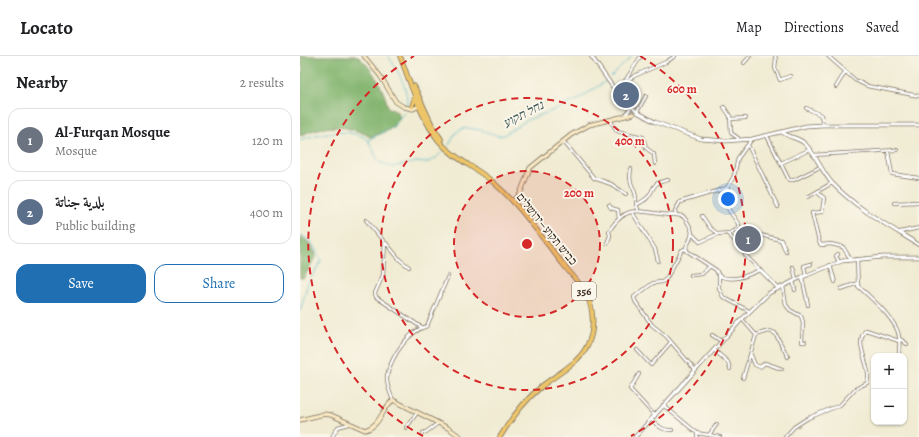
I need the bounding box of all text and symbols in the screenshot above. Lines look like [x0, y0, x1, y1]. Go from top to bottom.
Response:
text: Locato [20, 15, 73, 41]
text: Map [736, 18, 762, 37]
text: Directions [784, 18, 844, 37]
text: Saved [866, 18, 899, 37]
text: Nearby [16, 71, 67, 94]
text: 2 results [240, 74, 284, 91]
pin: 2 [613, 80, 639, 110]
text: 600 m [667, 81, 697, 97]
water label: נחל תקוע [500, 96, 548, 131]
text: Al-Furqan Mosque [55, 122, 170, 142]
text: 1 [28, 132, 32, 149]
text: 120 m [252, 132, 283, 149]
text: 400 m [615, 133, 645, 149]
text: Mosque [55, 142, 97, 159]
text: 200 m [564, 185, 594, 201]
your location [718, 189, 738, 209]
street label: כביש תקוע–ירושלים [513, 190, 581, 269]
text: بلدية جناتة [55, 192, 105, 212]
text: 2 [27, 204, 33, 221]
text: 400 m [250, 204, 283, 221]
text: Public building [55, 217, 135, 234]
pin: 1 [735, 224, 761, 254]
centre of rings [520, 237, 534, 251]
button: Save [16, 264, 146, 303]
button: Share [154, 264, 284, 303]
road number: 356 [572, 282, 596, 300]
map controls [871, 353, 907, 425]
button: + [871, 353, 907, 389]
button: − [871, 389, 907, 425]

